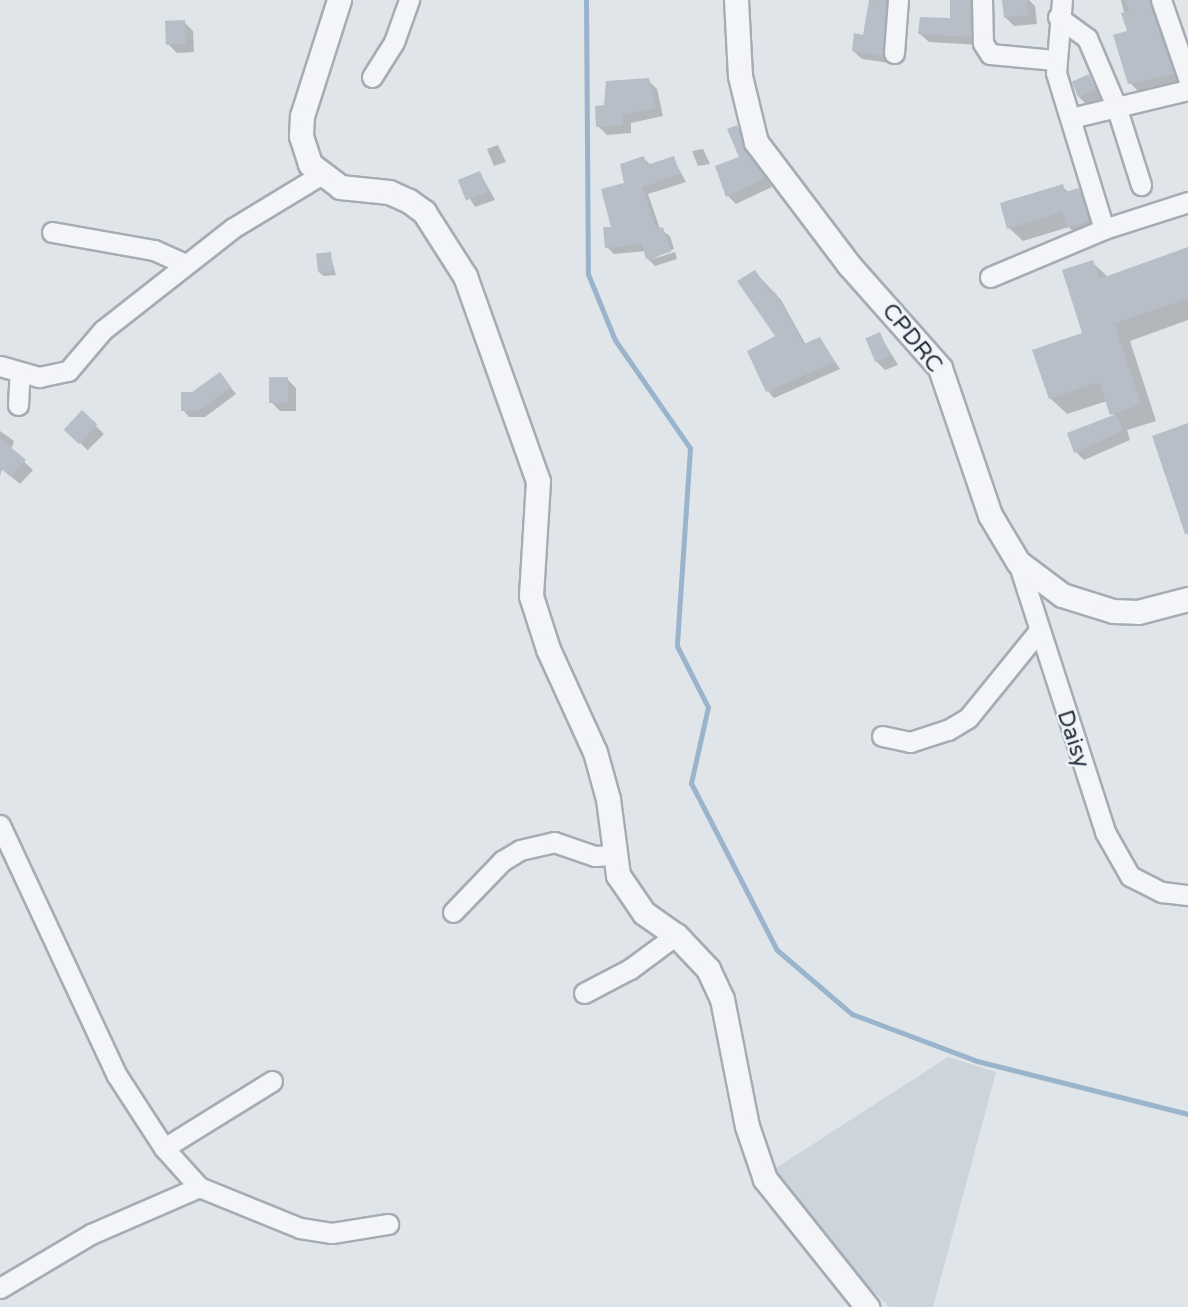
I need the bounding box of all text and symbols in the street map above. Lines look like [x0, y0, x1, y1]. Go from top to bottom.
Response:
street label: CPDRC [876, 298, 948, 378]
street label: Daisy [1051, 707, 1095, 771]

